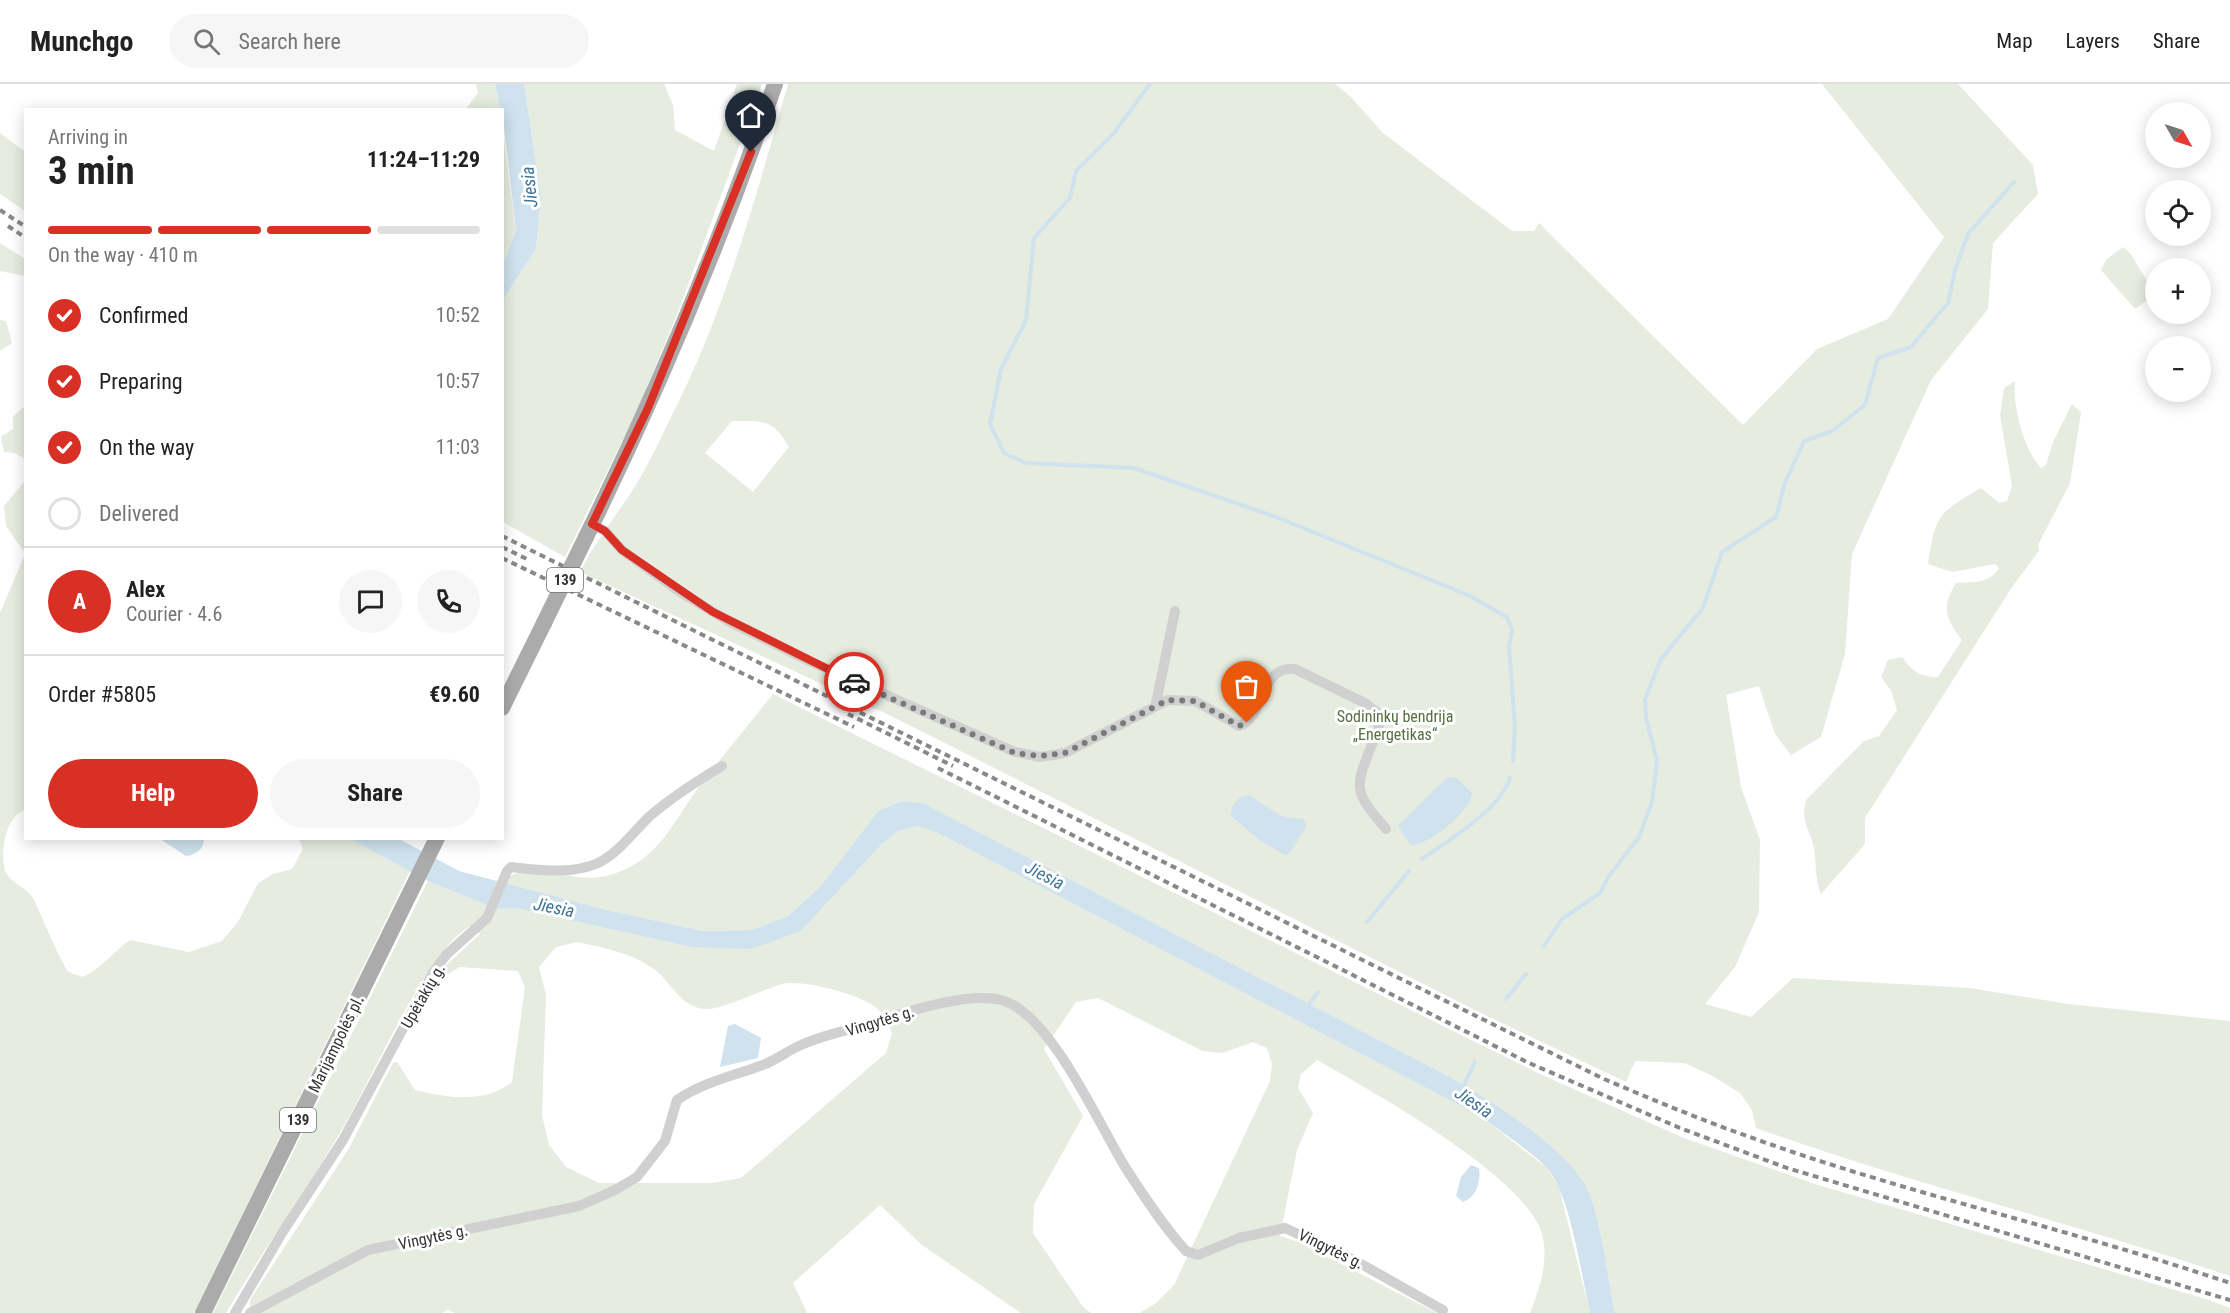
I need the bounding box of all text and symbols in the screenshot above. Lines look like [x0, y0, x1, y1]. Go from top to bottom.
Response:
search box [169, 14, 589, 68]
text: Munchgo [30, 25, 133, 58]
icon: search [190, 25, 223, 58]
text: Search here [238, 29, 341, 54]
text: Map [1996, 29, 2033, 53]
text: Layers [2066, 29, 2120, 53]
text: Share [2153, 29, 2200, 53]
pin [725, 90, 776, 152]
icon: home [734, 99, 767, 132]
north arrow [2145, 102, 2211, 168]
map controls [2145, 102, 2211, 402]
text: Arriving in [48, 125, 128, 149]
text: 11:24–11:29 [367, 147, 480, 172]
text: 3 min [48, 148, 135, 194]
water label: Jiesia [516, 166, 542, 208]
button: locate [2145, 180, 2211, 246]
text: On the way · 410 m [48, 243, 198, 267]
button: + [2145, 258, 2211, 324]
icon: check [48, 299, 81, 332]
text: Confirmed [99, 303, 188, 328]
text: 10:52 [436, 303, 480, 327]
button: − [2145, 336, 2211, 402]
icon: check [48, 365, 81, 398]
text: Preparing [99, 369, 183, 394]
text: 10:57 [436, 369, 480, 393]
icon: check [48, 431, 81, 464]
text: On the way [99, 435, 194, 460]
text: 11:03 [436, 435, 480, 459]
text: Delivered [99, 501, 179, 526]
road number: 139 [547, 568, 583, 592]
button: chat [339, 570, 402, 633]
button: phone [417, 570, 480, 633]
text: Alex [126, 577, 165, 602]
text: A [73, 589, 86, 614]
text: Courier · 4.6 [126, 602, 222, 626]
courier [824, 652, 884, 712]
pin [1221, 661, 1272, 723]
icon: car [838, 666, 871, 699]
icon: bag [1230, 670, 1263, 703]
text: Order #5805 [48, 682, 156, 707]
text: €9.60 [429, 682, 480, 707]
park label: Sodininkų bendrija „Energetikas“ [1337, 707, 1453, 744]
button: Help [48, 759, 258, 828]
button: Share [270, 759, 480, 828]
water label: Jiesia [1022, 856, 1068, 894]
water label: Jiesia [532, 893, 576, 921]
street label: Upėtakių g. [397, 960, 449, 1032]
street label: Marijampolės pl. [304, 992, 368, 1096]
street label: Vingytės g. [844, 1002, 916, 1040]
water label: Jiesia [1451, 1082, 1497, 1122]
road number: 139 [280, 1108, 316, 1132]
street label: Vingytės g. [397, 1220, 469, 1254]
street label: Vingytės g. [1295, 1225, 1367, 1273]

